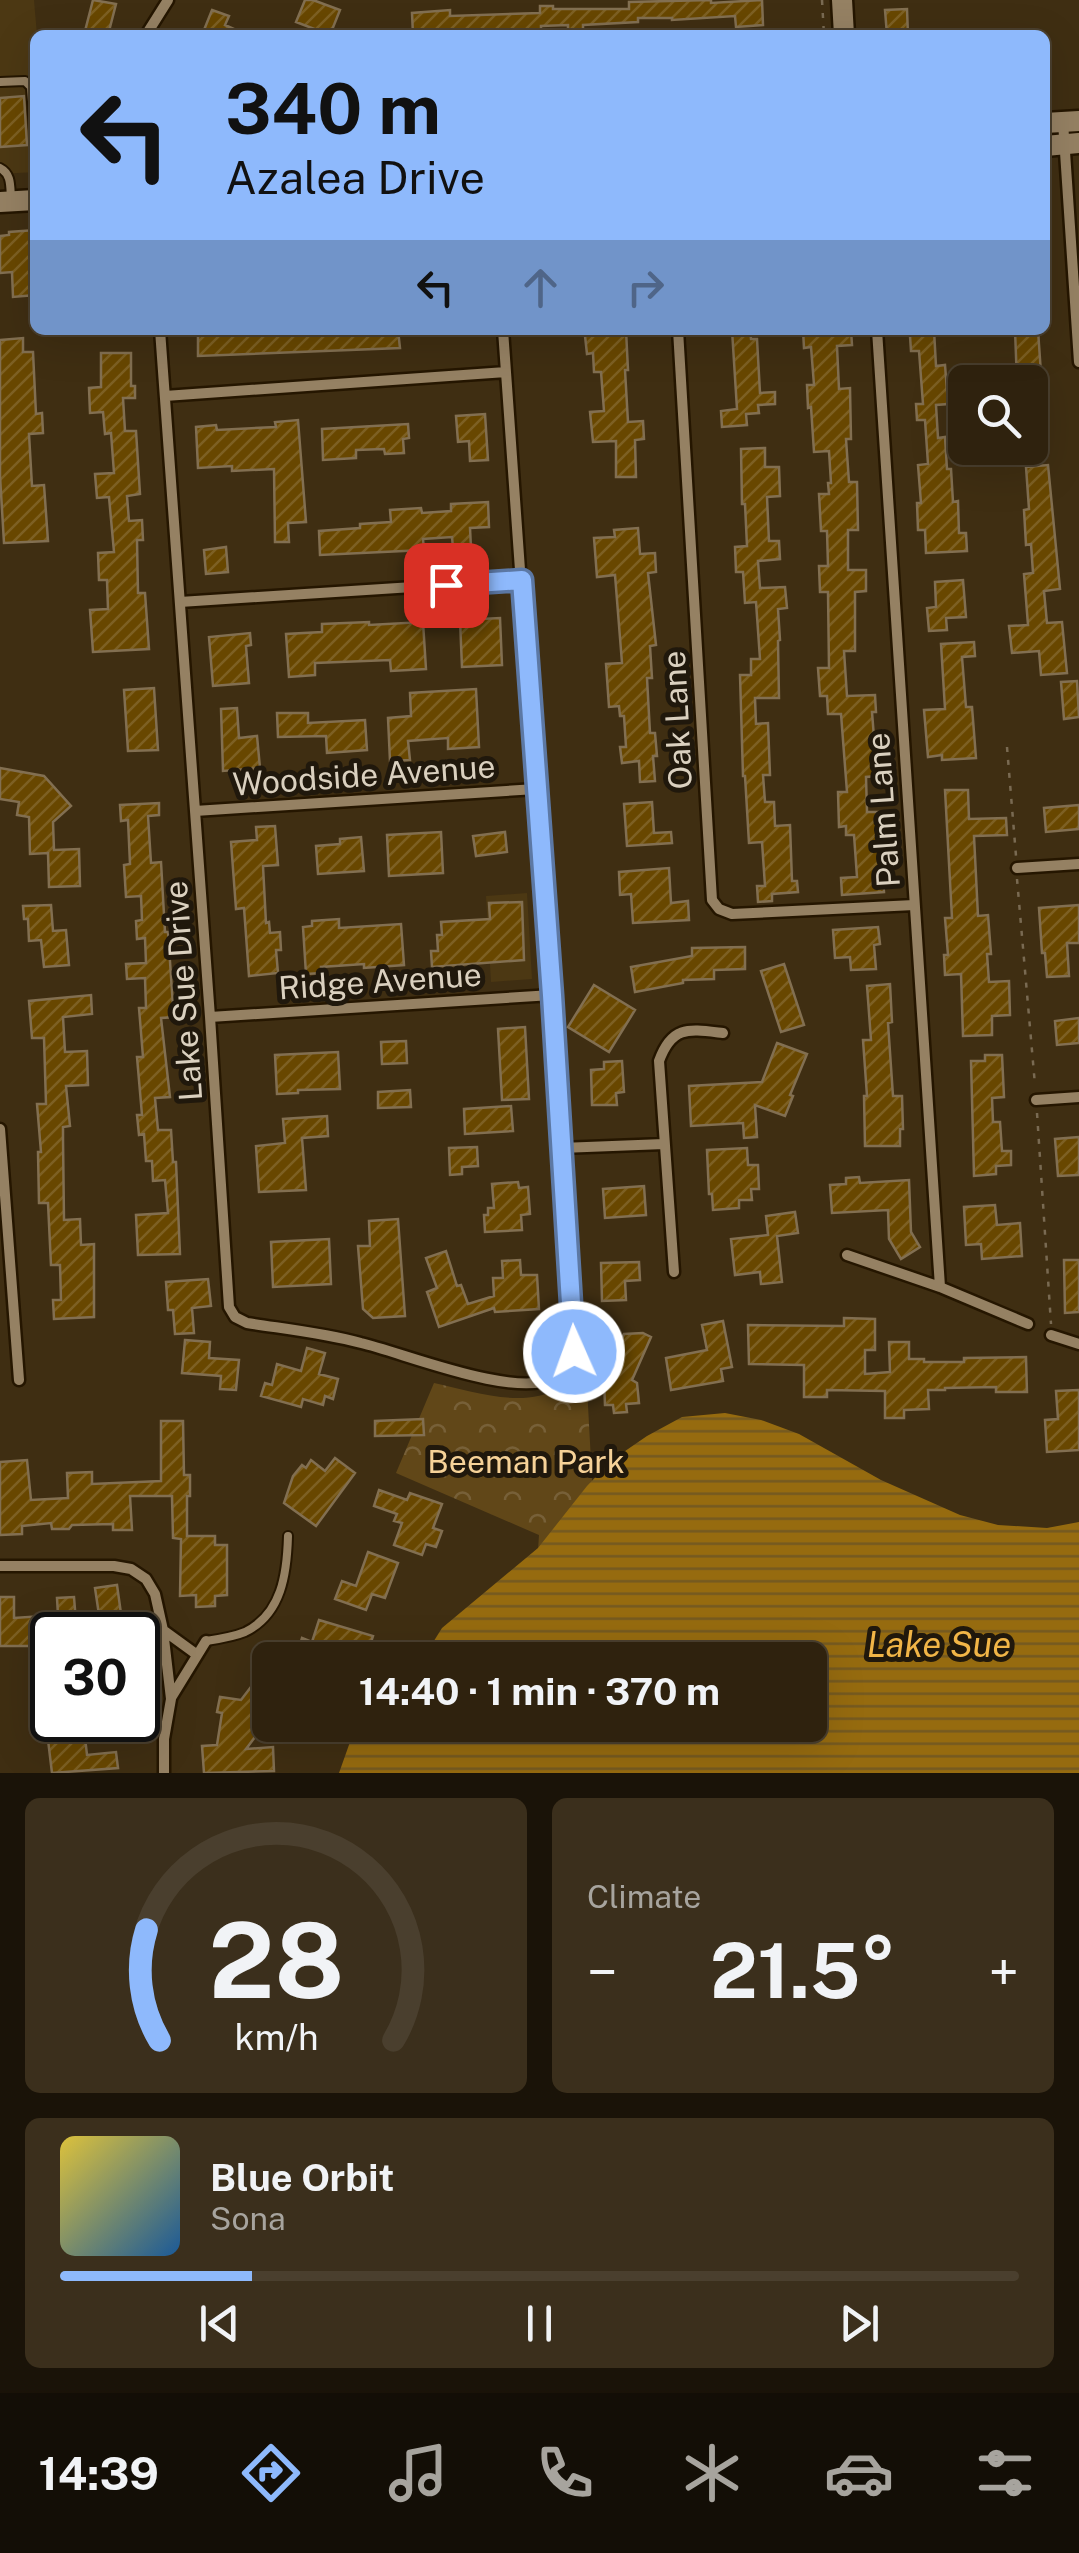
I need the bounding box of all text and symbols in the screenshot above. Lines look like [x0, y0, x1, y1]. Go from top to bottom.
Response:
text: 340 m [225, 67, 441, 150]
icon: left [60, 70, 190, 200]
text: Azalea Drive [225, 151, 485, 204]
icon: left [408, 260, 463, 315]
icon: ahead [513, 260, 568, 315]
icon: right [618, 260, 673, 315]
map controls [948, 365, 1048, 465]
button: search [948, 365, 1048, 465]
pin [404, 543, 489, 628]
icon: arrive [419, 558, 474, 613]
street label: Oak Lane [655, 650, 699, 790]
street label: Palm Lane [859, 731, 907, 889]
street label: Woodside Avenue [231, 747, 497, 803]
street label: Lake Sue Drive [157, 880, 209, 1102]
street label: Ridge Avenue [277, 955, 483, 1007]
position arrow [522, 1300, 626, 1404]
park label: Beeman Park [427, 1443, 625, 1480]
speed limit sign: 30 [30, 1612, 160, 1742]
water label: Lake Sue [867, 1624, 1011, 1665]
text: 14:40 · 1 min · 370 m [359, 1669, 720, 1714]
text: Climate [587, 1878, 701, 1915]
text: 28 [208, 1899, 344, 2021]
text: 21.5° [710, 1927, 896, 2015]
text: − [587, 1940, 618, 2004]
text: + [989, 1940, 1019, 2004]
text: km/h [234, 2016, 318, 2058]
text: Blue Orbit [210, 2155, 394, 2200]
text: Sona [210, 2200, 286, 2237]
icon: previous [192, 2296, 247, 2351]
icon: pause [512, 2296, 567, 2351]
icon: next [832, 2296, 887, 2351]
icon: directions [236, 2438, 306, 2508]
icon: music [383, 2438, 453, 2508]
icon: phone [530, 2438, 600, 2508]
icon: climate [677, 2438, 747, 2508]
icon: car [824, 2438, 894, 2508]
icon: filters [970, 2438, 1040, 2508]
text: 14:39 [38, 2447, 159, 2500]

